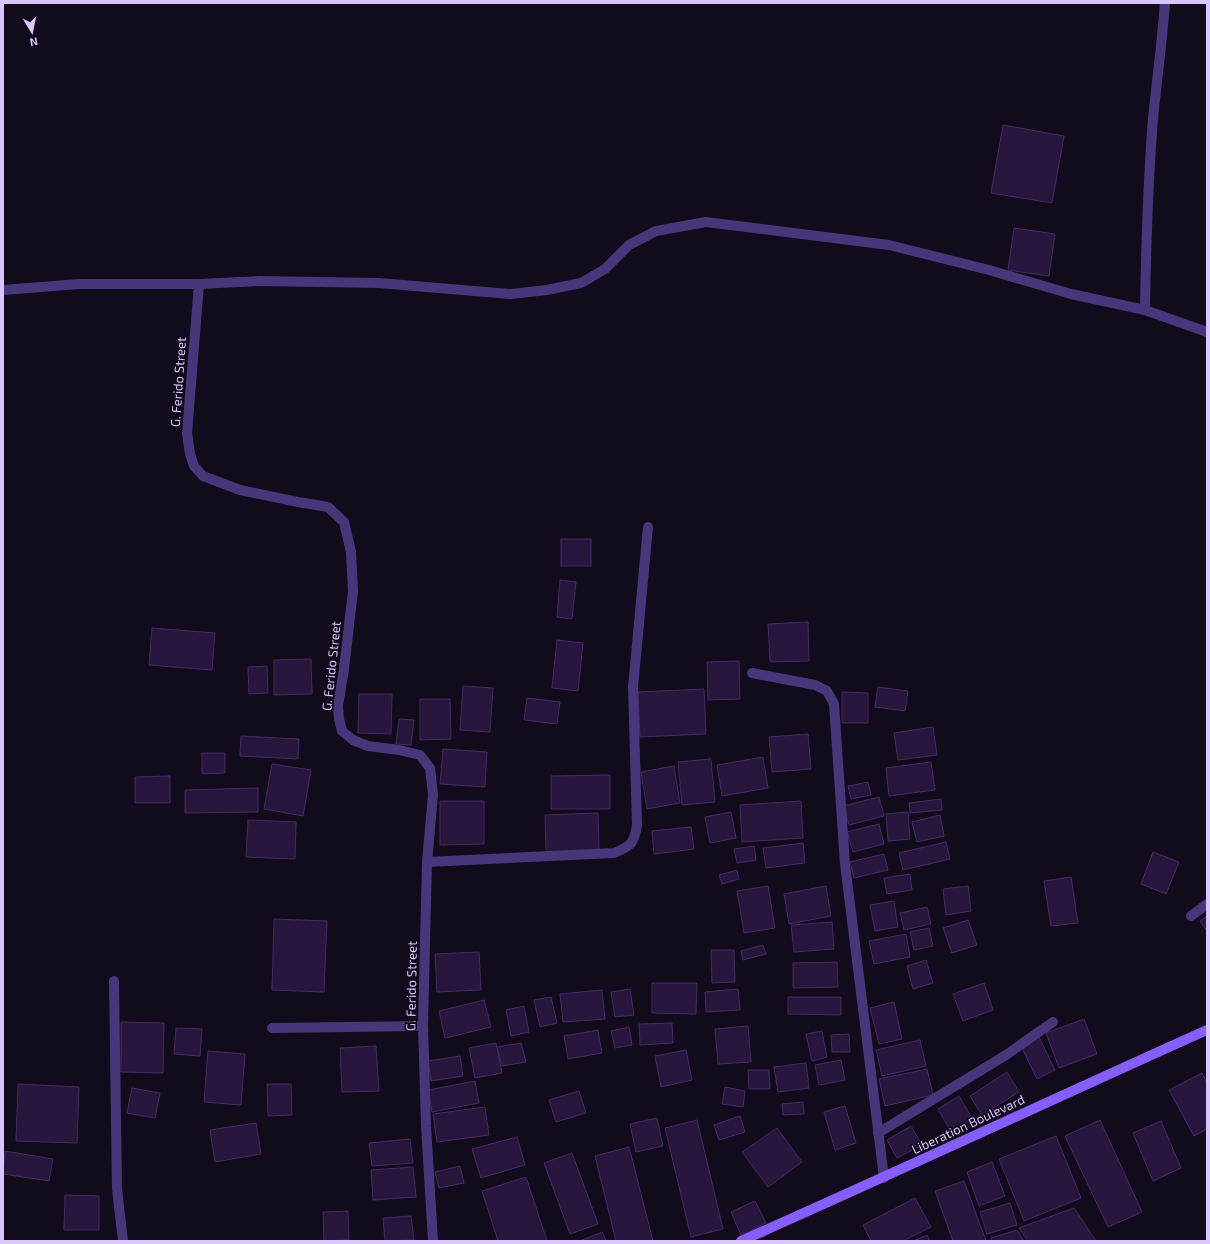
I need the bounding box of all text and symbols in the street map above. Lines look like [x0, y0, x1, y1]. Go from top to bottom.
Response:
north arrow [12, 12, 52, 52]
text: N [29, 35, 39, 49]
street label: G. Ferido Street [167, 336, 189, 428]
street label: G. Ferido Street [318, 620, 344, 712]
street label: G. Ferido Street [402, 941, 420, 1031]
street label: Liberation Boulevard [909, 1091, 1027, 1157]

